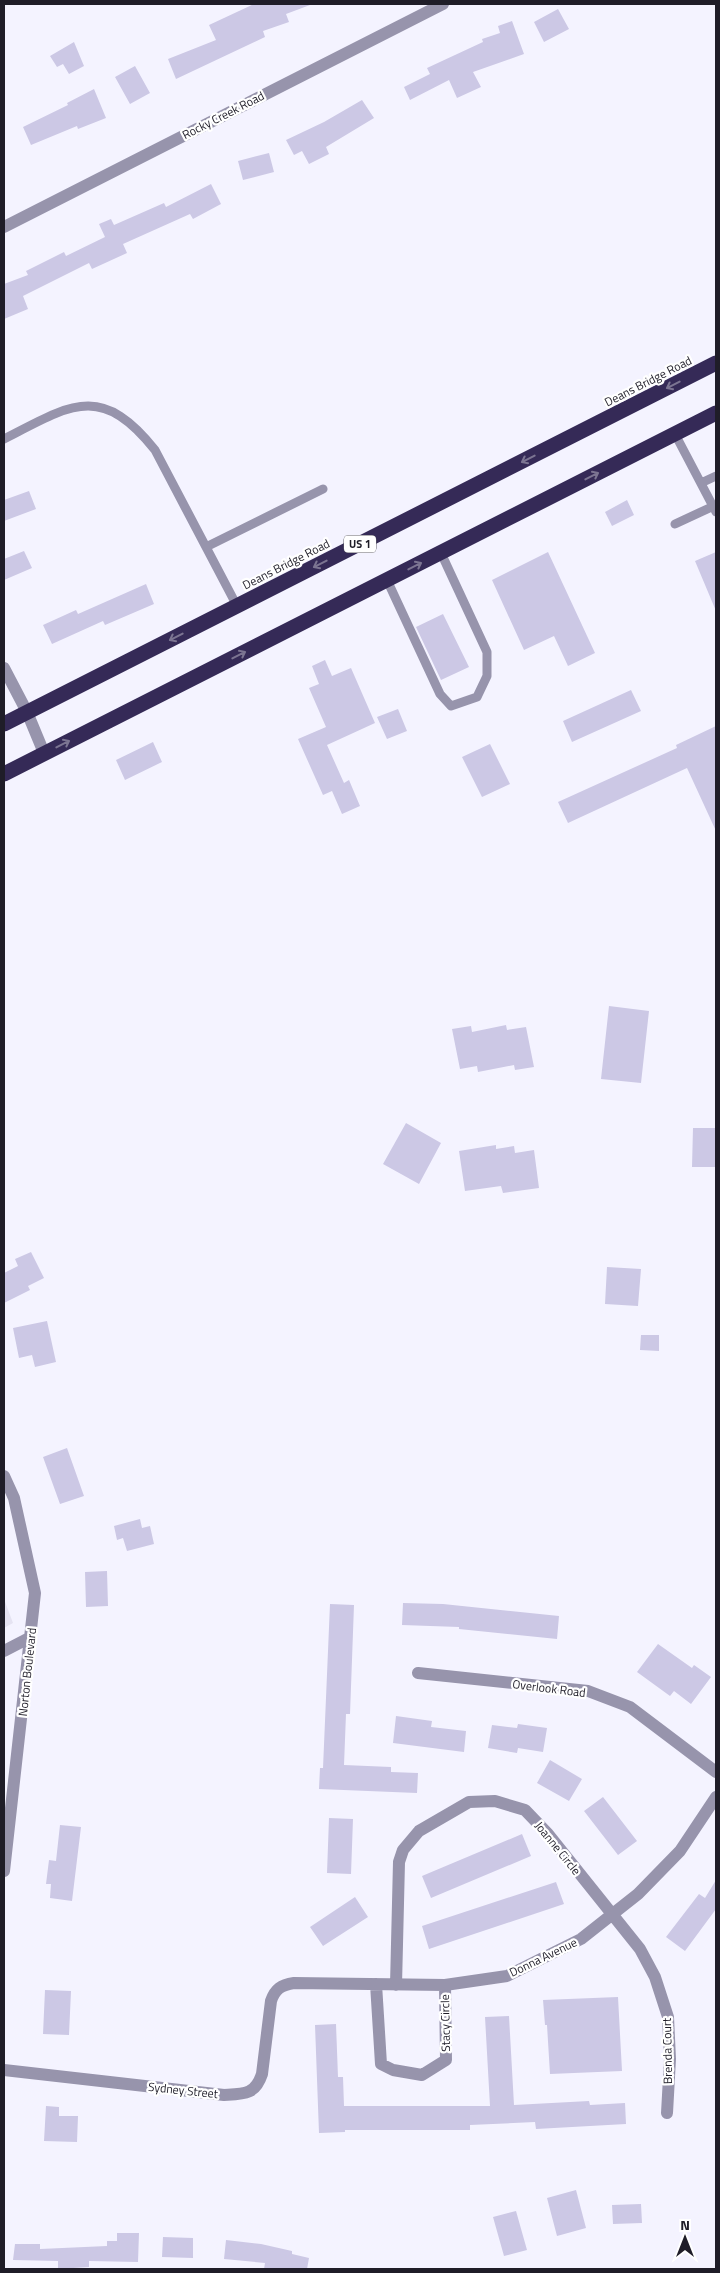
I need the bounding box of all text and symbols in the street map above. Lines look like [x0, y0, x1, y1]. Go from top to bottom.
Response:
street label: Rocky Creek Road [179, 86, 267, 144]
street label: Deans Bridge Road [601, 351, 695, 411]
one-way arrow [666, 381, 681, 390]
one-way arrow [521, 455, 536, 464]
one-way arrow [584, 471, 599, 481]
street label: Deans Bridge Road [239, 534, 333, 594]
road number: US 1 [344, 536, 376, 552]
one-way arrow [313, 559, 328, 569]
one-way arrow [407, 560, 422, 570]
one-way arrow [168, 632, 183, 642]
one-way arrow [231, 650, 246, 659]
one-way arrow [55, 739, 70, 748]
street label: Norton Boulevard [13, 1627, 41, 1717]
street label: Overlook Road [511, 1674, 587, 1702]
street label: Joanne Circle [530, 1817, 586, 1879]
street label: Donna Avenue [506, 1932, 580, 1982]
street label: Stacy Circle [435, 1994, 455, 2052]
street label: Brenda Court [657, 2017, 677, 2084]
street label: Sydney Street [147, 2077, 220, 2103]
north arrow [660, 2213, 710, 2263]
text: N [680, 2214, 690, 2235]

